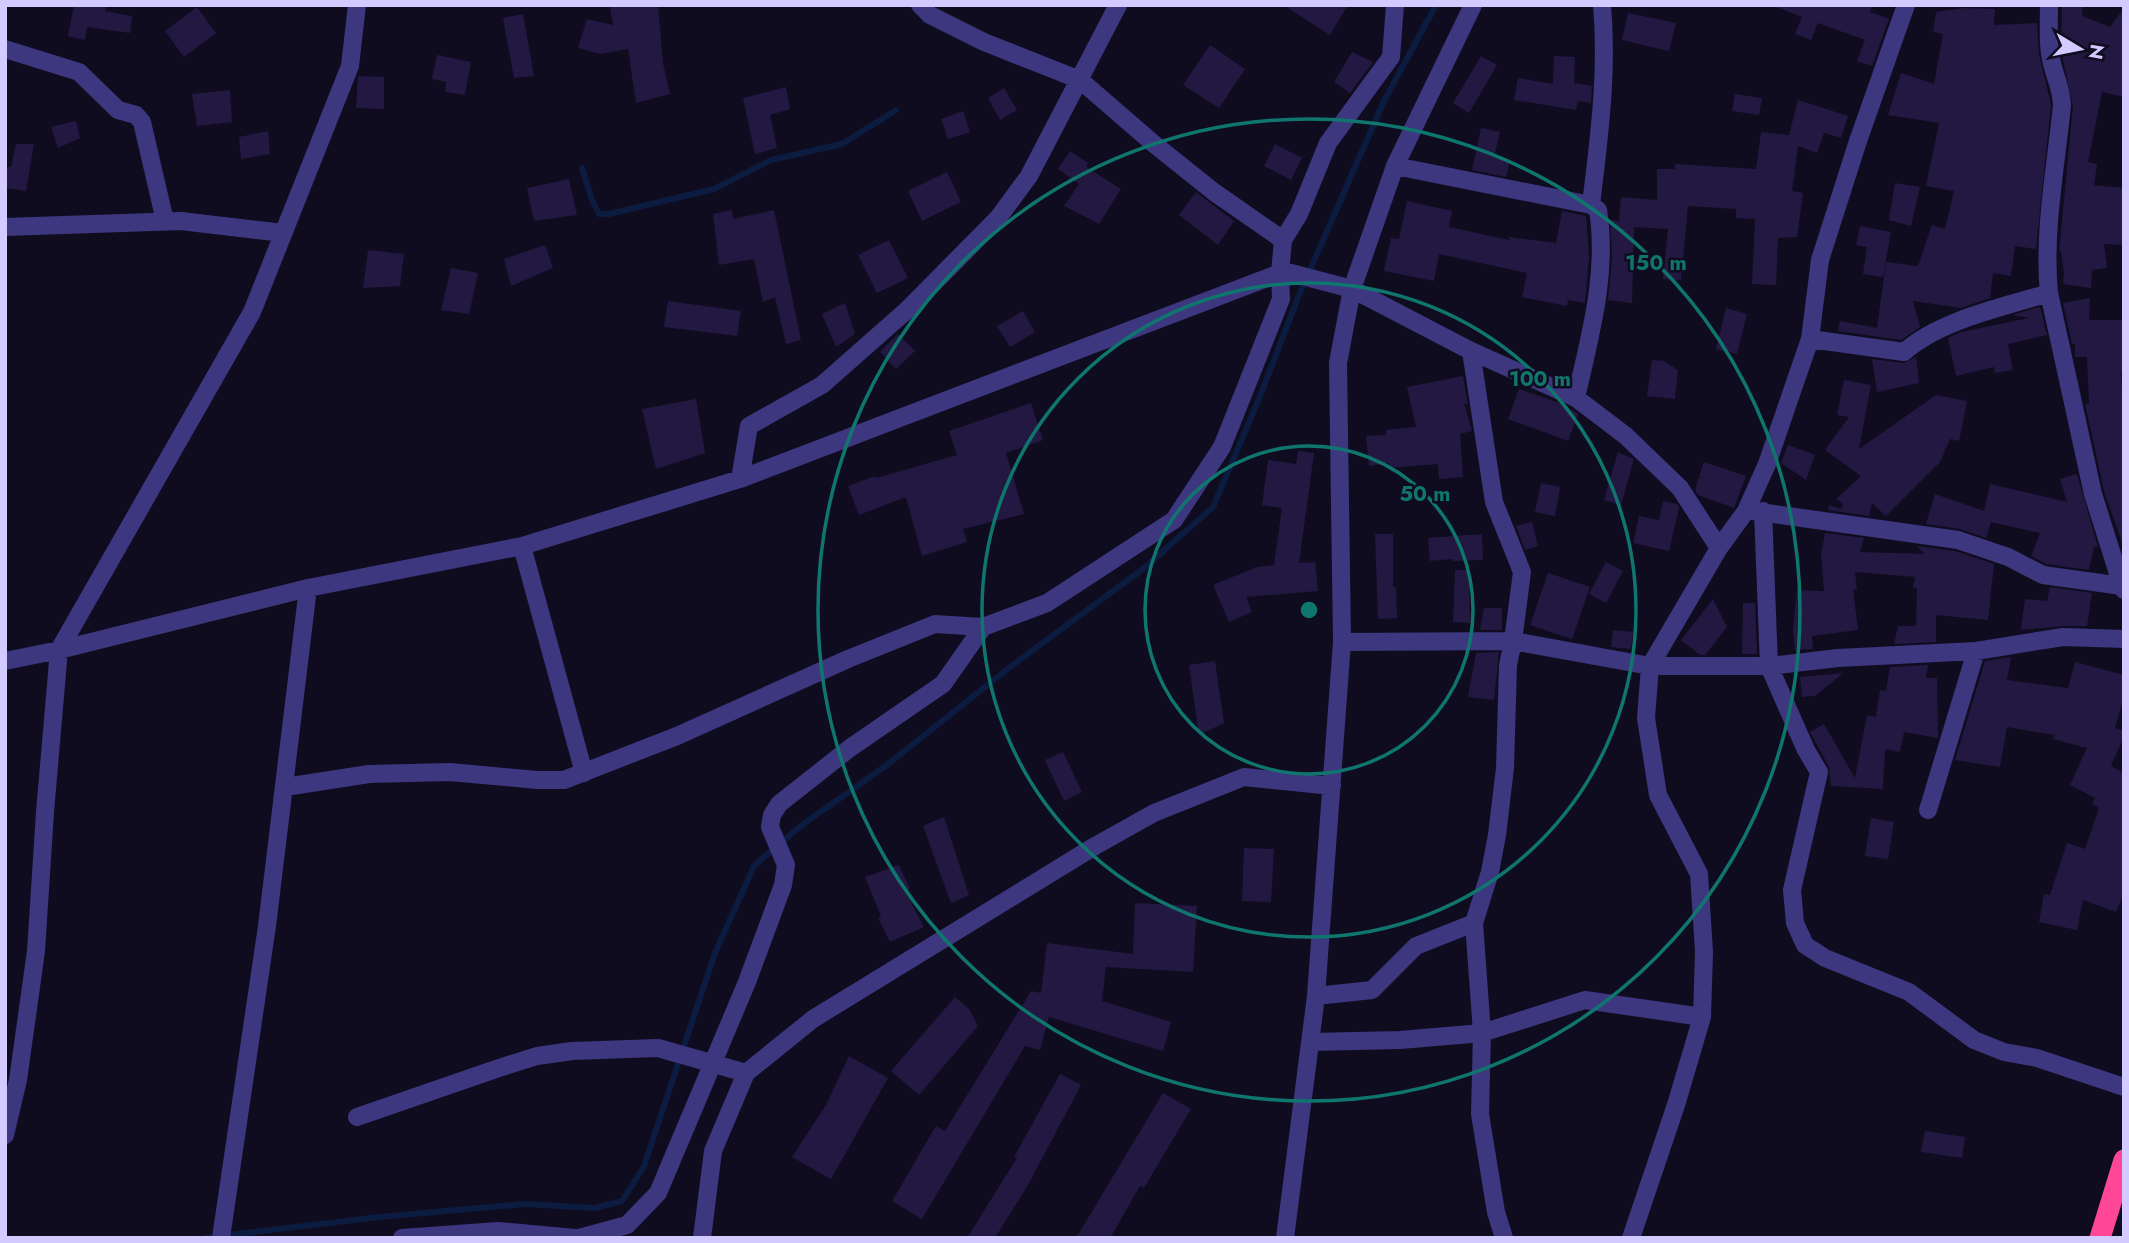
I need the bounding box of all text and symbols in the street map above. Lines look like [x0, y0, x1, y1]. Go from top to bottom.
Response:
north arrow [2045, 14, 2115, 84]
text: N [2082, 42, 2111, 62]
text: 150 m [1625, 248, 1687, 278]
text: 100 m [1509, 364, 1571, 394]
text: 50 m [1400, 479, 1450, 509]
centre of rings [1297, 598, 1321, 622]

